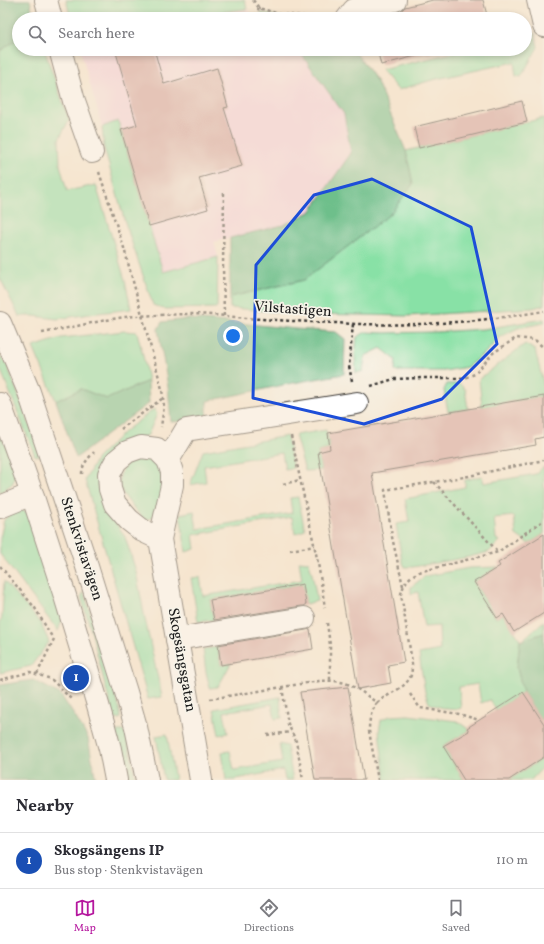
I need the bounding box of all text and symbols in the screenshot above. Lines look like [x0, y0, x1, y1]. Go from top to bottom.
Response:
search box [12, 12, 532, 56]
icon: search [26, 23, 48, 45]
text: Search here [58, 24, 135, 45]
street label: Vilstastigen [254, 297, 332, 323]
your location [223, 326, 243, 346]
street label: Stenkvistavägen [54, 494, 108, 604]
street label: Skogsängsgatan [162, 606, 200, 714]
pin: 1 [63, 663, 89, 693]
text: Nearby [16, 795, 74, 818]
text: Skogsängens IP [54, 841, 164, 862]
text: 1 [26, 852, 32, 870]
text: 110 m [496, 852, 528, 870]
text: Bus stop · Stenkvistavägen [54, 862, 203, 880]
tab: Map [74, 897, 96, 936]
tab: Directions [244, 897, 294, 936]
tab: Saved [442, 897, 470, 936]

